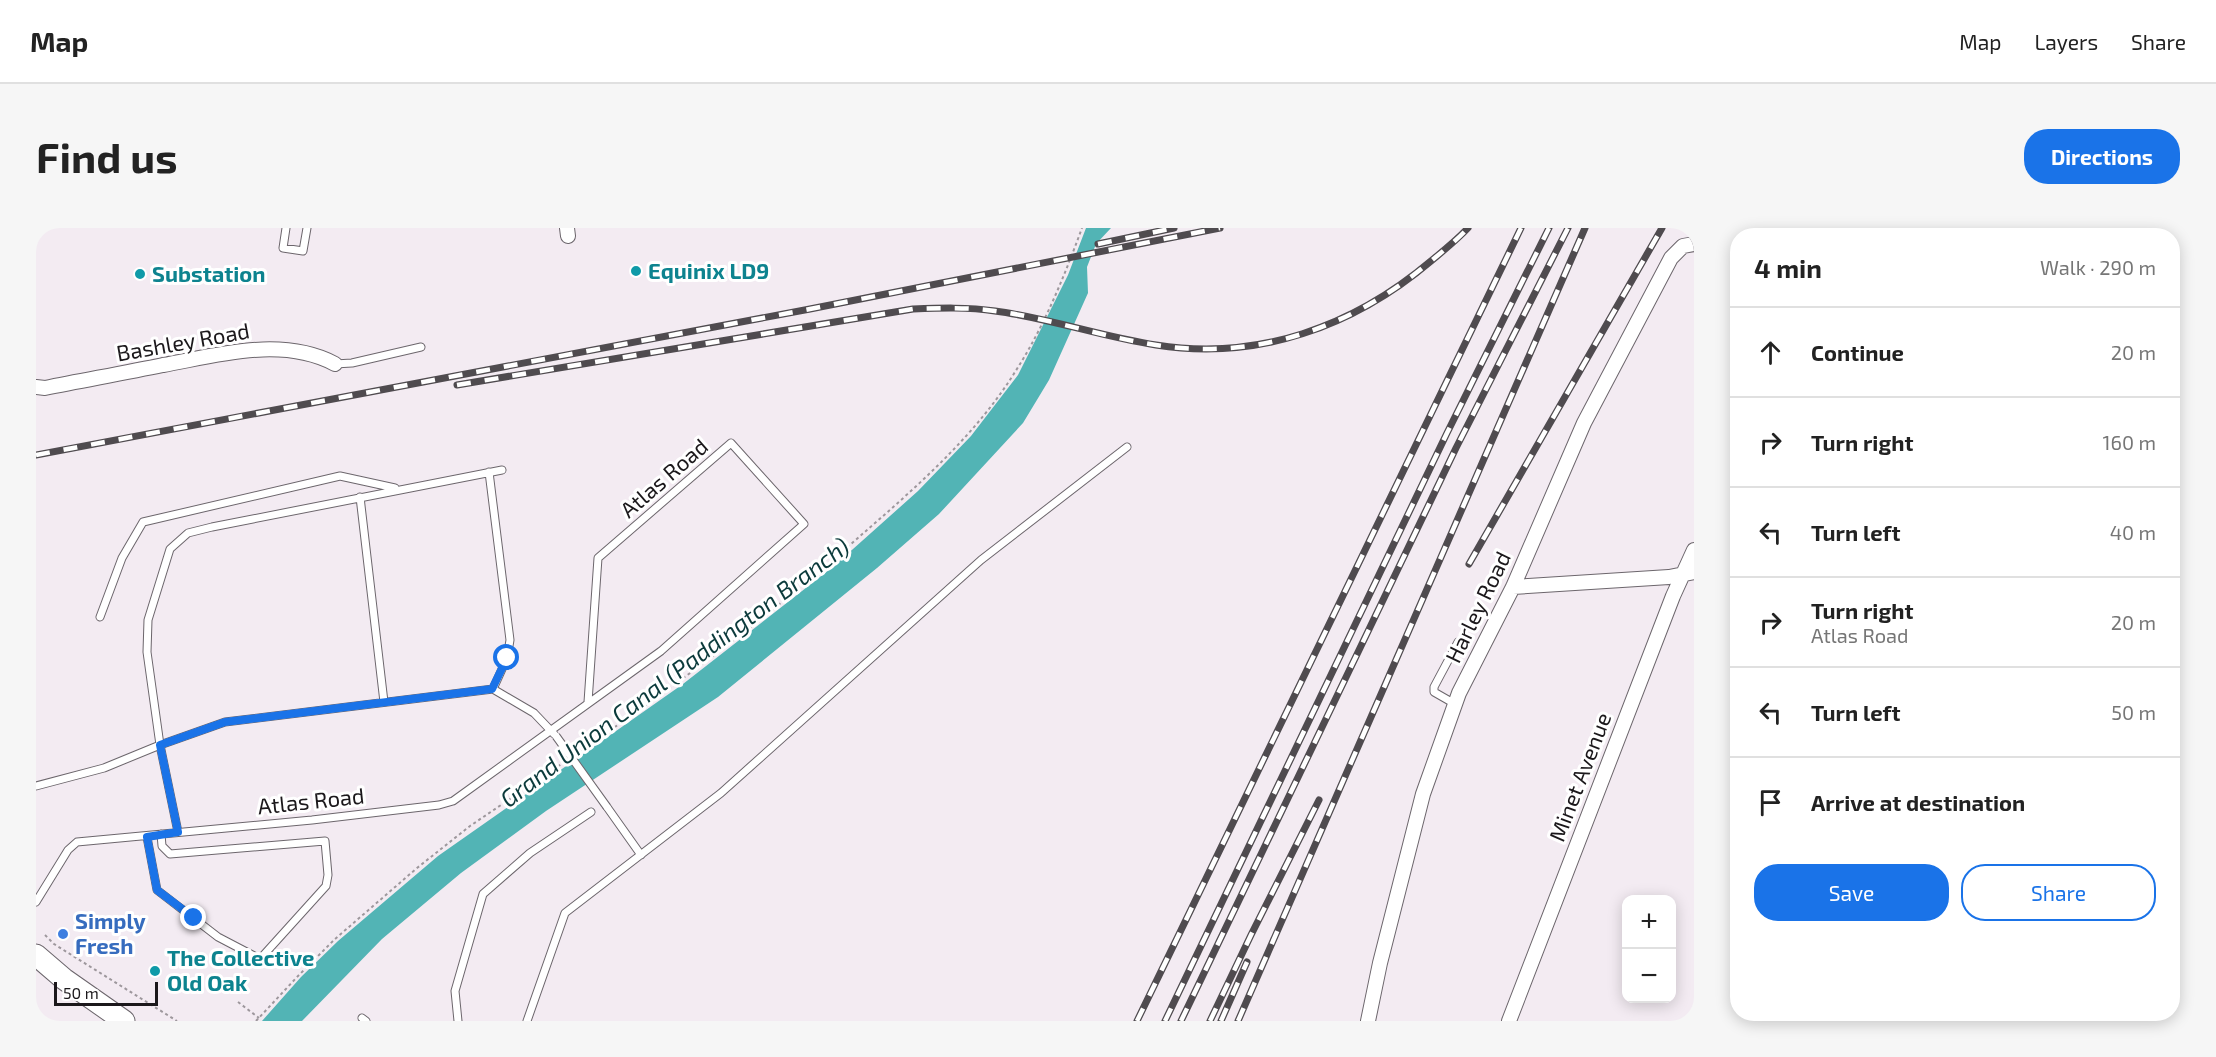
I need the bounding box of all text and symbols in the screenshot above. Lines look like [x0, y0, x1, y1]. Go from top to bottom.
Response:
text: Map [30, 24, 88, 58]
text: Map [1959, 29, 2001, 54]
text: Layers [2034, 29, 2098, 54]
text: Share [2131, 29, 2186, 54]
button: Directions [2024, 129, 2180, 184]
text: Find us [36, 131, 178, 181]
text: 4 min [1754, 252, 1822, 283]
text: Walk · 290 m [2040, 255, 2156, 279]
place label: Equinix LD9 [648, 257, 769, 283]
place label: Substation [152, 260, 266, 286]
marker: Equinix LD9 [629, 264, 643, 278]
marker: Substation [133, 267, 147, 281]
street label: Bashley Road [114, 317, 251, 366]
icon: ahead [1754, 336, 1787, 369]
text: Continue [1811, 339, 1904, 365]
text: 20 m [2111, 340, 2156, 364]
icon: right [1754, 426, 1787, 459]
text: Turn right [1811, 429, 1913, 455]
text: 160 m [2103, 430, 2156, 454]
street label: Atlas Road [614, 432, 712, 522]
icon: left [1754, 516, 1787, 549]
text: Turn left [1811, 519, 1900, 545]
text: 40 m [2110, 520, 2156, 544]
water label: Grand Union Canal (Paddington Branch) [494, 531, 855, 813]
street label: Harley Road [1439, 547, 1515, 666]
text: Turn right [1811, 597, 1913, 623]
icon: right [1754, 606, 1787, 639]
text: 20 m [2111, 610, 2156, 634]
text: Atlas Road [1811, 623, 1908, 647]
route start [493, 644, 519, 670]
icon: left [1754, 696, 1787, 729]
text: Turn left [1811, 699, 1900, 725]
text: 50 m [2111, 700, 2156, 724]
street label: Minet Avenue [1543, 709, 1616, 845]
street label: Atlas Road [256, 781, 366, 819]
icon: arrive [1754, 786, 1787, 819]
text: Arrive at destination [1811, 789, 2025, 815]
button: Save [1754, 864, 1949, 921]
button: Share [1961, 864, 2156, 921]
map controls [1622, 895, 1676, 1003]
button: + [1622, 895, 1676, 949]
route end [180, 904, 206, 930]
place label: Simply Fresh [75, 907, 146, 958]
marker: Simply Fresh [56, 927, 70, 941]
place label: The Collective Old Oak [167, 944, 314, 995]
button: − [1622, 949, 1676, 1003]
marker: The Collective Old Oak [148, 964, 162, 978]
scale bar [54, 979, 158, 1006]
text: 50 m [63, 983, 99, 1002]

